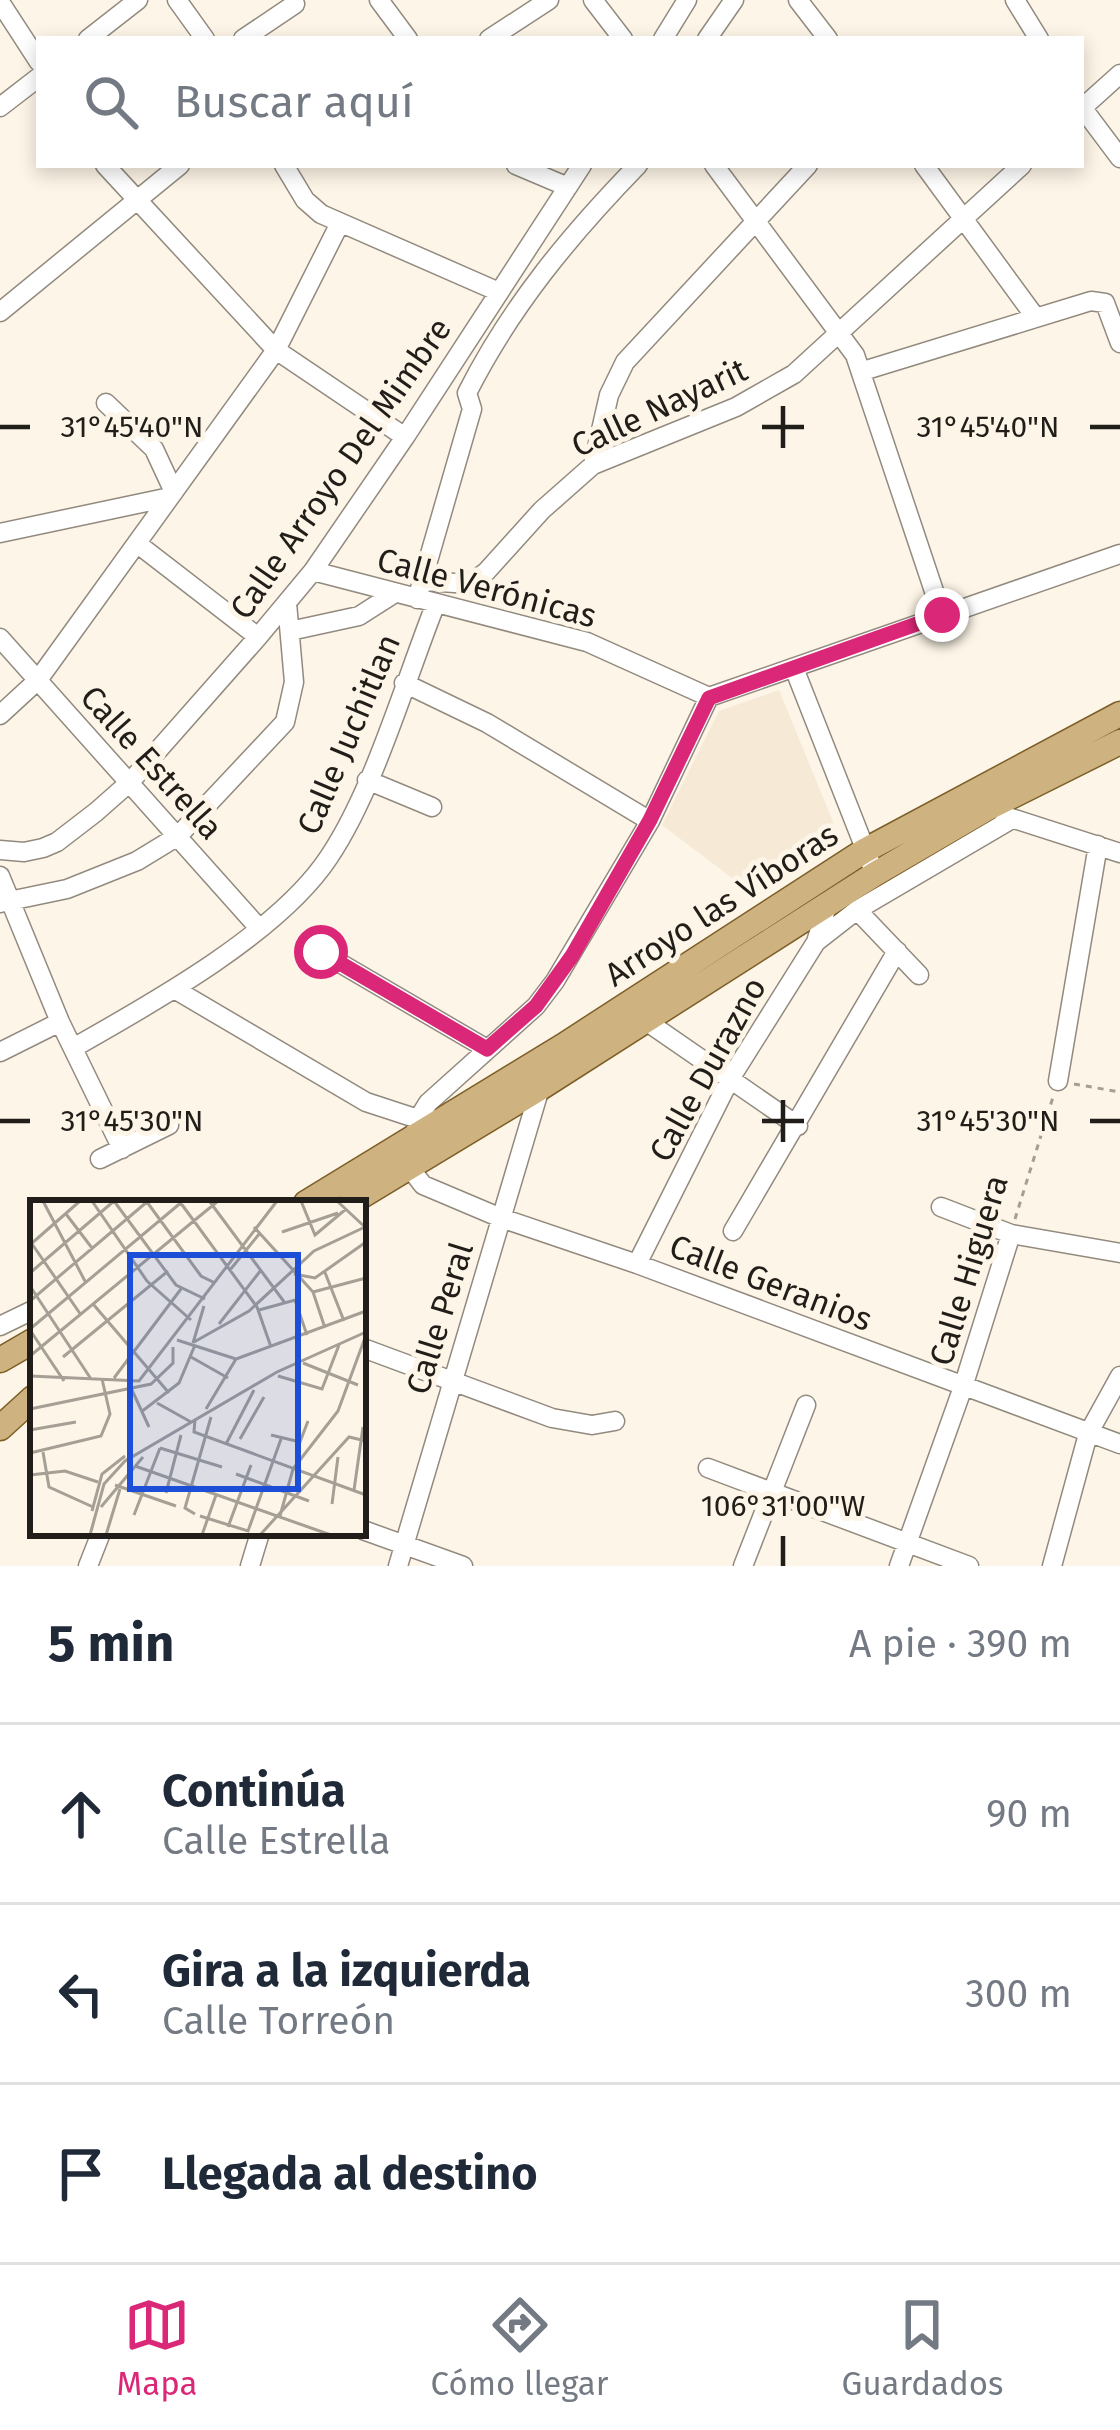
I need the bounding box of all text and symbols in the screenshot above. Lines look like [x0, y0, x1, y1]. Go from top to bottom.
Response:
search box [36, 36, 1084, 168]
icon: search [78, 69, 144, 135]
text: Buscar aquí [174, 75, 414, 129]
street label: Calle Arroyo Del Mimbre [222, 310, 460, 627]
street label: Calle Nayarit [565, 350, 754, 466]
text: 31°45'40"N [61, 409, 203, 445]
text: 31°45'40"N [917, 409, 1059, 445]
street label: Calle Verónicas [373, 539, 601, 636]
route end [915, 588, 969, 642]
street label: Calle Juchitlan [289, 628, 409, 841]
street label: Calle Estrella [72, 677, 231, 848]
street label: Arroyo las Víboras [597, 815, 846, 995]
route start [294, 925, 348, 979]
street label: Calle Durazno [641, 970, 775, 1169]
text: 31°45'30"N [60, 1103, 204, 1139]
text: 31°45'30"N [916, 1103, 1060, 1139]
street label: Calle Higuera [921, 1170, 1017, 1370]
inset map [30, 1200, 366, 1536]
street label: Calle Geranios [664, 1226, 877, 1340]
street label: Calle Peral [398, 1237, 482, 1399]
text: 106°31'00"W [701, 1488, 865, 1524]
text: 5 min [48, 1613, 174, 1675]
text: A pie · 390 m [849, 1621, 1072, 1667]
text: Continúa [162, 1764, 346, 1818]
icon: ahead [48, 1781, 114, 1847]
text: 90 m [986, 1791, 1072, 1837]
text: Calle Estrella [162, 1818, 391, 1864]
text: Gira a la izquierda [162, 1944, 531, 1998]
icon: left [48, 1961, 114, 2027]
text: 300 m [965, 1971, 1072, 2017]
text: Calle Torreón [162, 1998, 395, 2044]
icon: arrive [48, 2141, 114, 2207]
text: Llegada al destino [162, 2147, 537, 2201]
tab: Mapa [117, 2292, 197, 2404]
tab: Cómo llegar [431, 2292, 608, 2404]
tab: Guardados [842, 2292, 1003, 2404]

